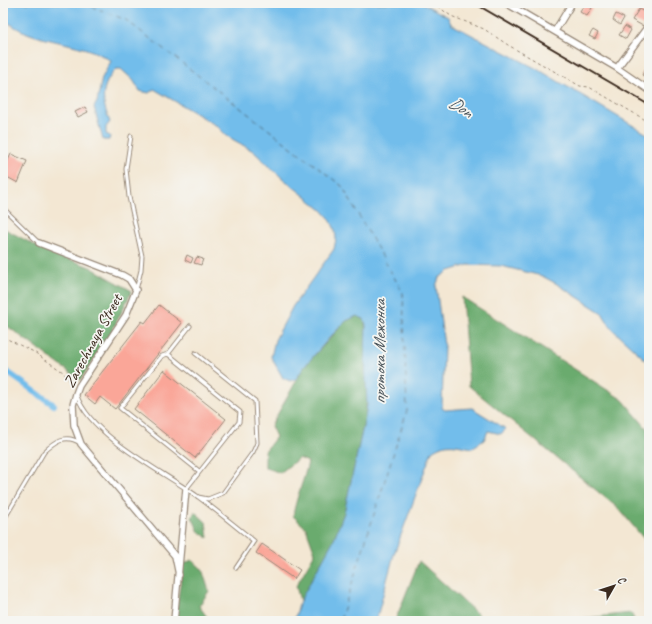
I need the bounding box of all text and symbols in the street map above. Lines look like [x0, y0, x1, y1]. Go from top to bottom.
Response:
water label: Don [445, 92, 478, 123]
street label: Zarechnaya Street [59, 289, 128, 391]
water label: протока Межонка [369, 298, 390, 404]
north arrow [594, 566, 634, 606]
text: С [615, 573, 630, 587]

